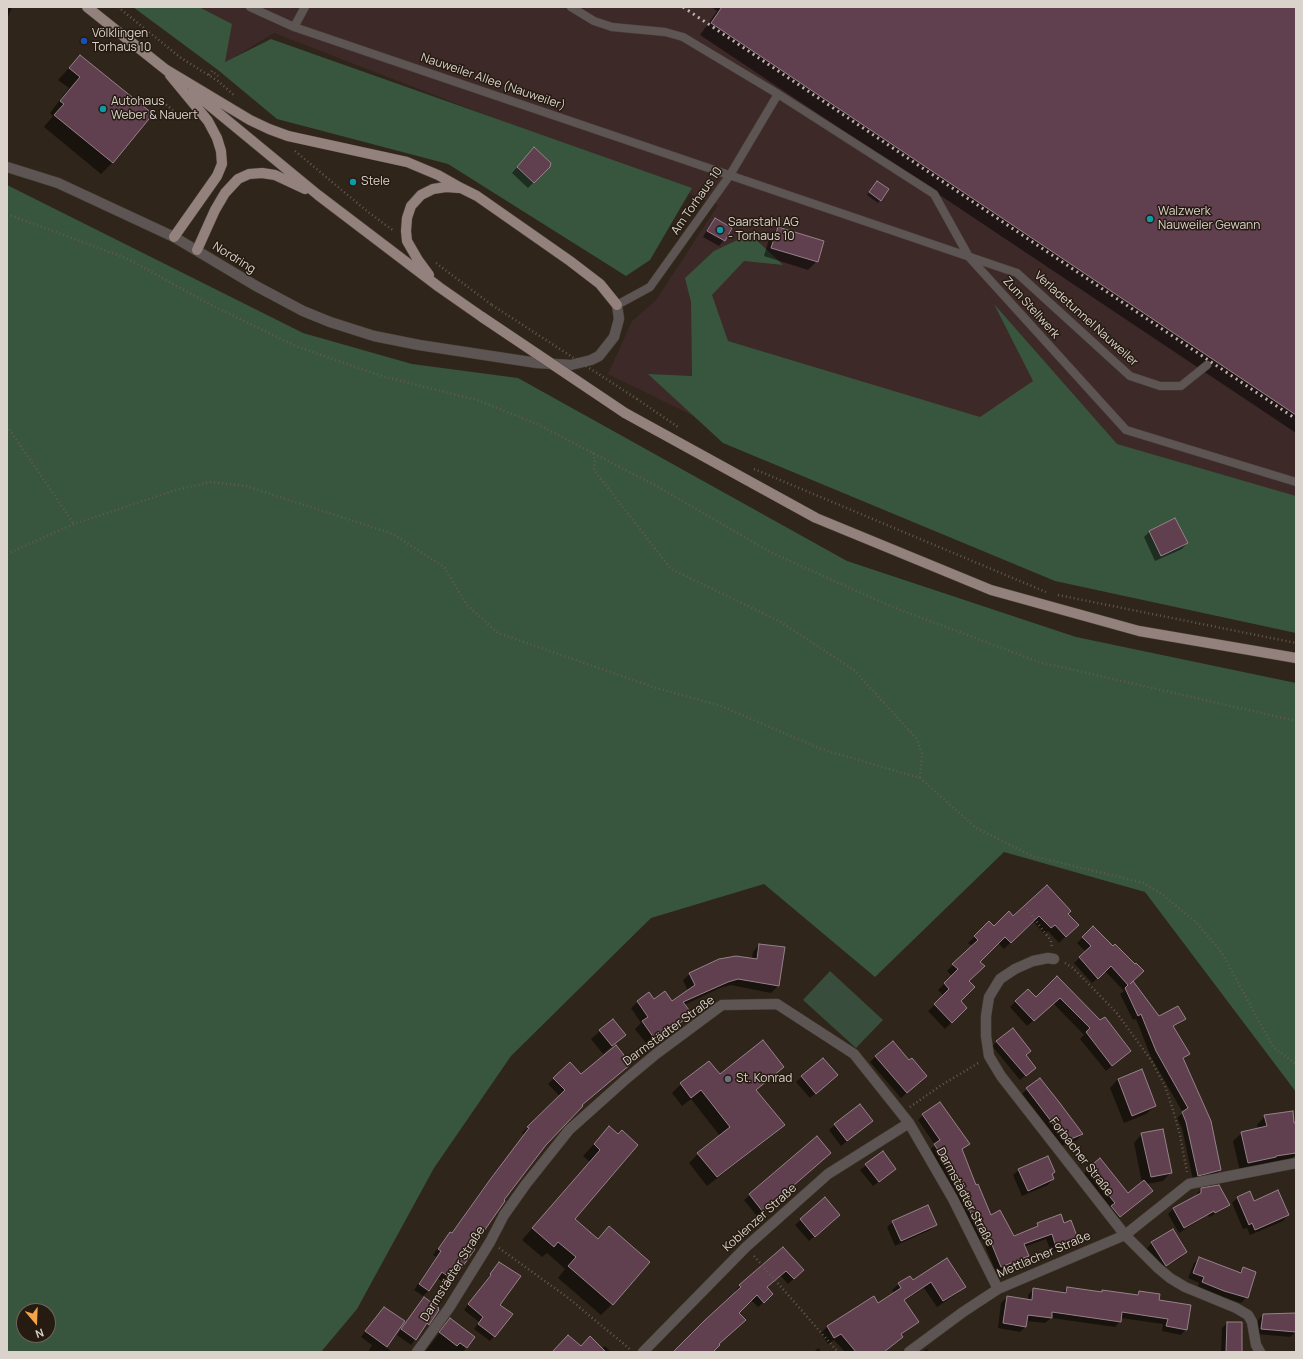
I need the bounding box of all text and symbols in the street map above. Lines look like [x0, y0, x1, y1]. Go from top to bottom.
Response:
place label: Völklingen Torhaus 10 [92, 27, 151, 55]
marker: Völklingen Torhaus 10 [79, 36, 89, 46]
street label: Nauweiler Allee (Nauweiler) [419, 50, 567, 114]
place label: Autohaus Weber & Nauert [111, 95, 198, 123]
marker: Autohaus Weber & Nauert [98, 104, 108, 114]
street label: Am Torhaus 10 [668, 164, 726, 238]
place label: Stele [361, 175, 390, 189]
marker: Stele [348, 177, 358, 187]
place label: Walzwerk Nauweiler Gewann [1158, 205, 1260, 233]
marker: Walzwerk Nauweiler Gewann [1145, 214, 1155, 224]
place label: Saarstahl AG - Torhaus 10 [728, 216, 799, 244]
marker: Saarstahl AG - Torhaus 10 [715, 225, 725, 235]
street label: Nordring [210, 239, 258, 277]
street label: Verladetunnel Nauweiler [1031, 269, 1141, 369]
street label: Zum Stellwerk [1000, 274, 1062, 342]
street label: Darmstädter Straße [620, 993, 718, 1069]
place label: St. Konrad [736, 1072, 792, 1086]
marker: St. Konrad [723, 1074, 733, 1084]
street label: Forbacher Straße [1046, 1115, 1116, 1199]
street label: Darmstädter Straße [933, 1145, 997, 1249]
street label: Koblenzer Straße [720, 1181, 800, 1255]
street label: Darmstädter Straße [418, 1224, 488, 1324]
street label: Mettlacher Straße [995, 1229, 1093, 1281]
north arrow [16, 1303, 56, 1343]
text: N [34, 1325, 46, 1342]

